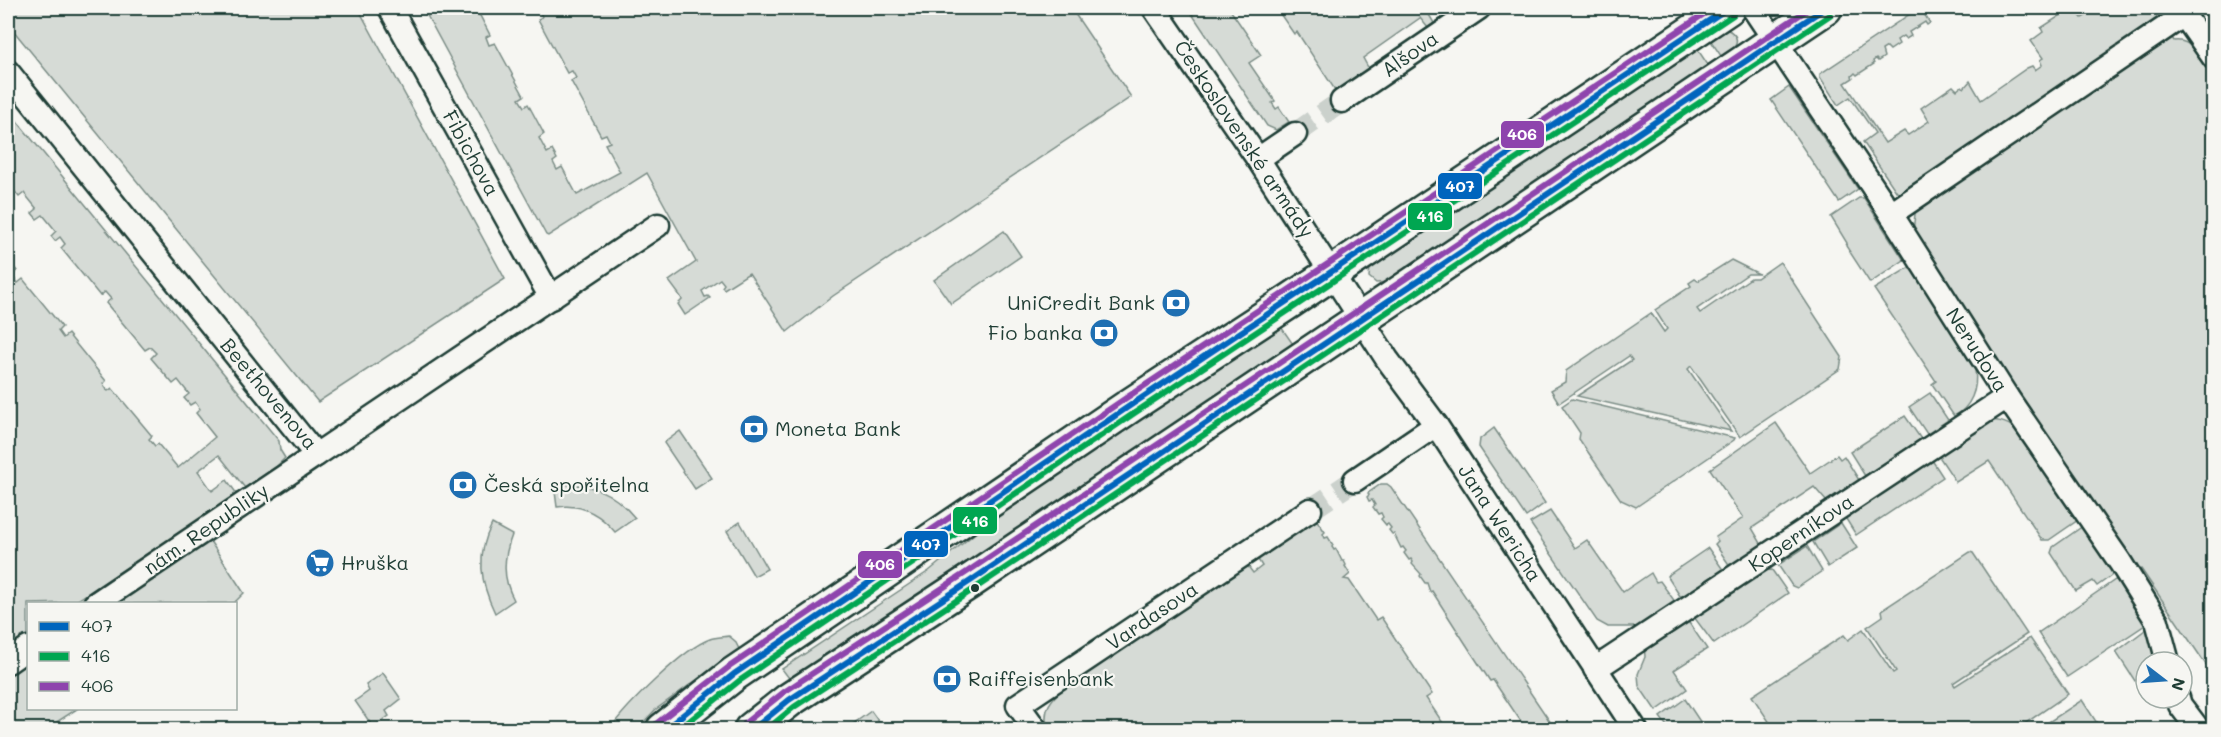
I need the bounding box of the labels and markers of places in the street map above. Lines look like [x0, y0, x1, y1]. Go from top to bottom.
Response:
bank icon: UniCredit Bank [1160, 287, 1192, 319]
place label: UniCredit Bank [1007, 289, 1155, 315]
bank icon: Fio banka [1088, 317, 1120, 349]
place label: Fio banka [988, 319, 1083, 345]
bank icon: Moneta Bank [738, 413, 770, 445]
place label: Moneta Bank [775, 415, 901, 441]
bank icon: Česká spořitelna [447, 469, 479, 501]
place label: Česká spořitelna [484, 471, 650, 497]
supermarket icon: Hruška [304, 547, 336, 579]
place label: Hruška [341, 549, 409, 575]
unlabelled marker [969, 582, 981, 594]
bank icon: Raiffeisenbank [931, 663, 963, 695]
place label: Raiffeisenbank [968, 665, 1114, 691]

